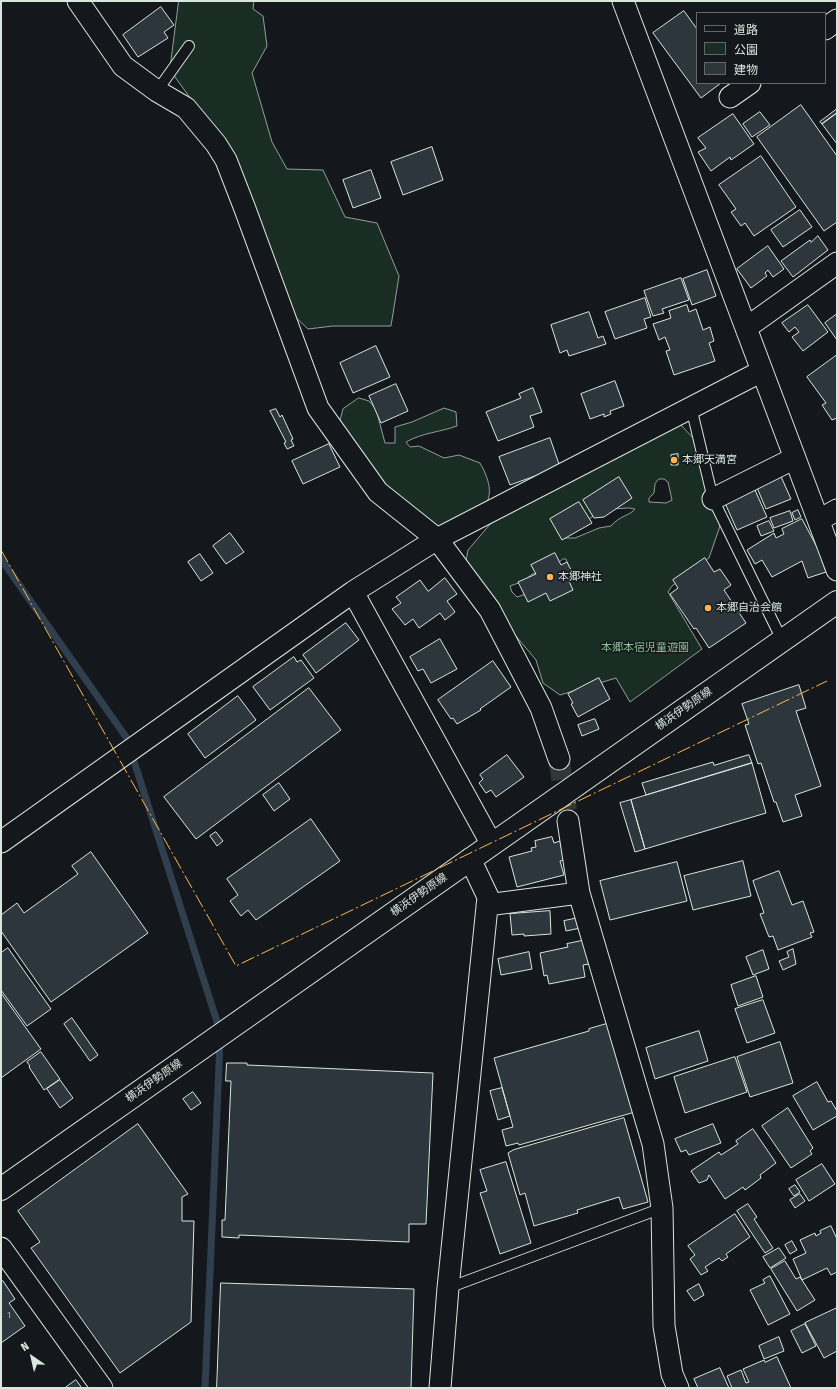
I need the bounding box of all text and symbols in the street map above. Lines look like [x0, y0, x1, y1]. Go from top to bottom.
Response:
legend [696, 12, 826, 84]
text: 道路 [734, 23, 758, 37]
text: 公園 [734, 43, 758, 57]
text: 建物 [734, 63, 758, 77]
place label: 本郷天満宮 [682, 453, 737, 467]
marker: 本郷天満宮 [669, 455, 679, 465]
place label: 本郷神社 [558, 570, 602, 584]
marker: 本郷神社 [545, 572, 555, 582]
place label: 本郷自治会館 [716, 601, 782, 615]
marker: 本郷自治会館 [703, 603, 713, 613]
park label: 本郷本宿児童遊園 [601, 641, 689, 655]
street label: 横浜伊勢原線 [653, 685, 715, 733]
street label: 横浜伊勢原線 [388, 871, 450, 919]
street label: 横浜伊勢原線 [123, 1057, 185, 1105]
house number: 1 [7, 1310, 11, 1320]
north arrow [12, 1337, 52, 1377]
text: N [19, 1339, 31, 1354]

